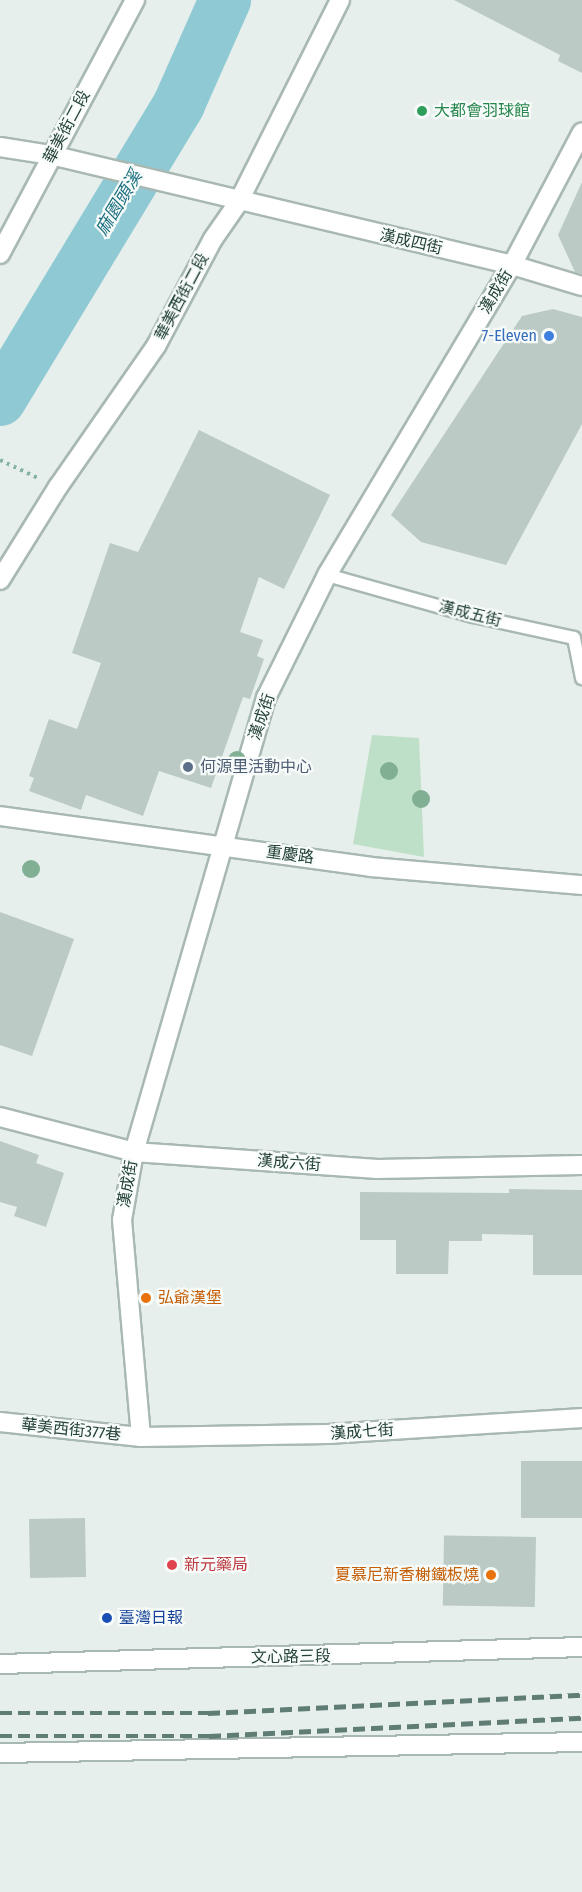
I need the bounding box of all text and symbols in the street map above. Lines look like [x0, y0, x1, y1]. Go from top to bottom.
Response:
street label: 華美街二段 [40, 87, 94, 167]
place label: 大都會羽球館 [434, 101, 530, 121]
marker: 大都會羽球館 [415, 104, 429, 118]
water label: 麻園頭溪 [91, 167, 147, 239]
street label: 漢成四街 [378, 225, 444, 259]
street label: 華美西街二段 [151, 250, 213, 344]
street label: 漢成街 [475, 266, 517, 318]
place label: 7-Eleven [482, 326, 537, 346]
marker: 7-Eleven [542, 329, 556, 343]
street label: 漢成五街 [437, 597, 503, 631]
street label: 漢成街 [245, 691, 279, 743]
place label: 何源里活動中心 [200, 757, 312, 777]
marker: 何源里活動中心 [181, 760, 195, 774]
street label: 重慶路 [265, 842, 315, 868]
street label: 漢成六街 [256, 1151, 322, 1175]
street label: 漢成街 [114, 1159, 142, 1209]
place label: 弘爺漢堡 [158, 1288, 222, 1308]
marker: 弘爺漢堡 [139, 1291, 153, 1305]
street label: 華美西街377巷 [20, 1415, 122, 1445]
street label: 漢成七街 [329, 1420, 395, 1444]
place label: 新元藥局 [184, 1555, 248, 1575]
marker: 新元藥局 [165, 1558, 179, 1572]
place label: 夏慕尼新香榭鐵板燒 [335, 1565, 479, 1585]
marker: 夏慕尼新香榭鐵板燒 [484, 1568, 498, 1582]
place label: 臺灣日報 [119, 1608, 183, 1628]
marker: 臺灣日報 [100, 1611, 114, 1625]
street label: 文心路三段 [251, 1647, 331, 1667]

